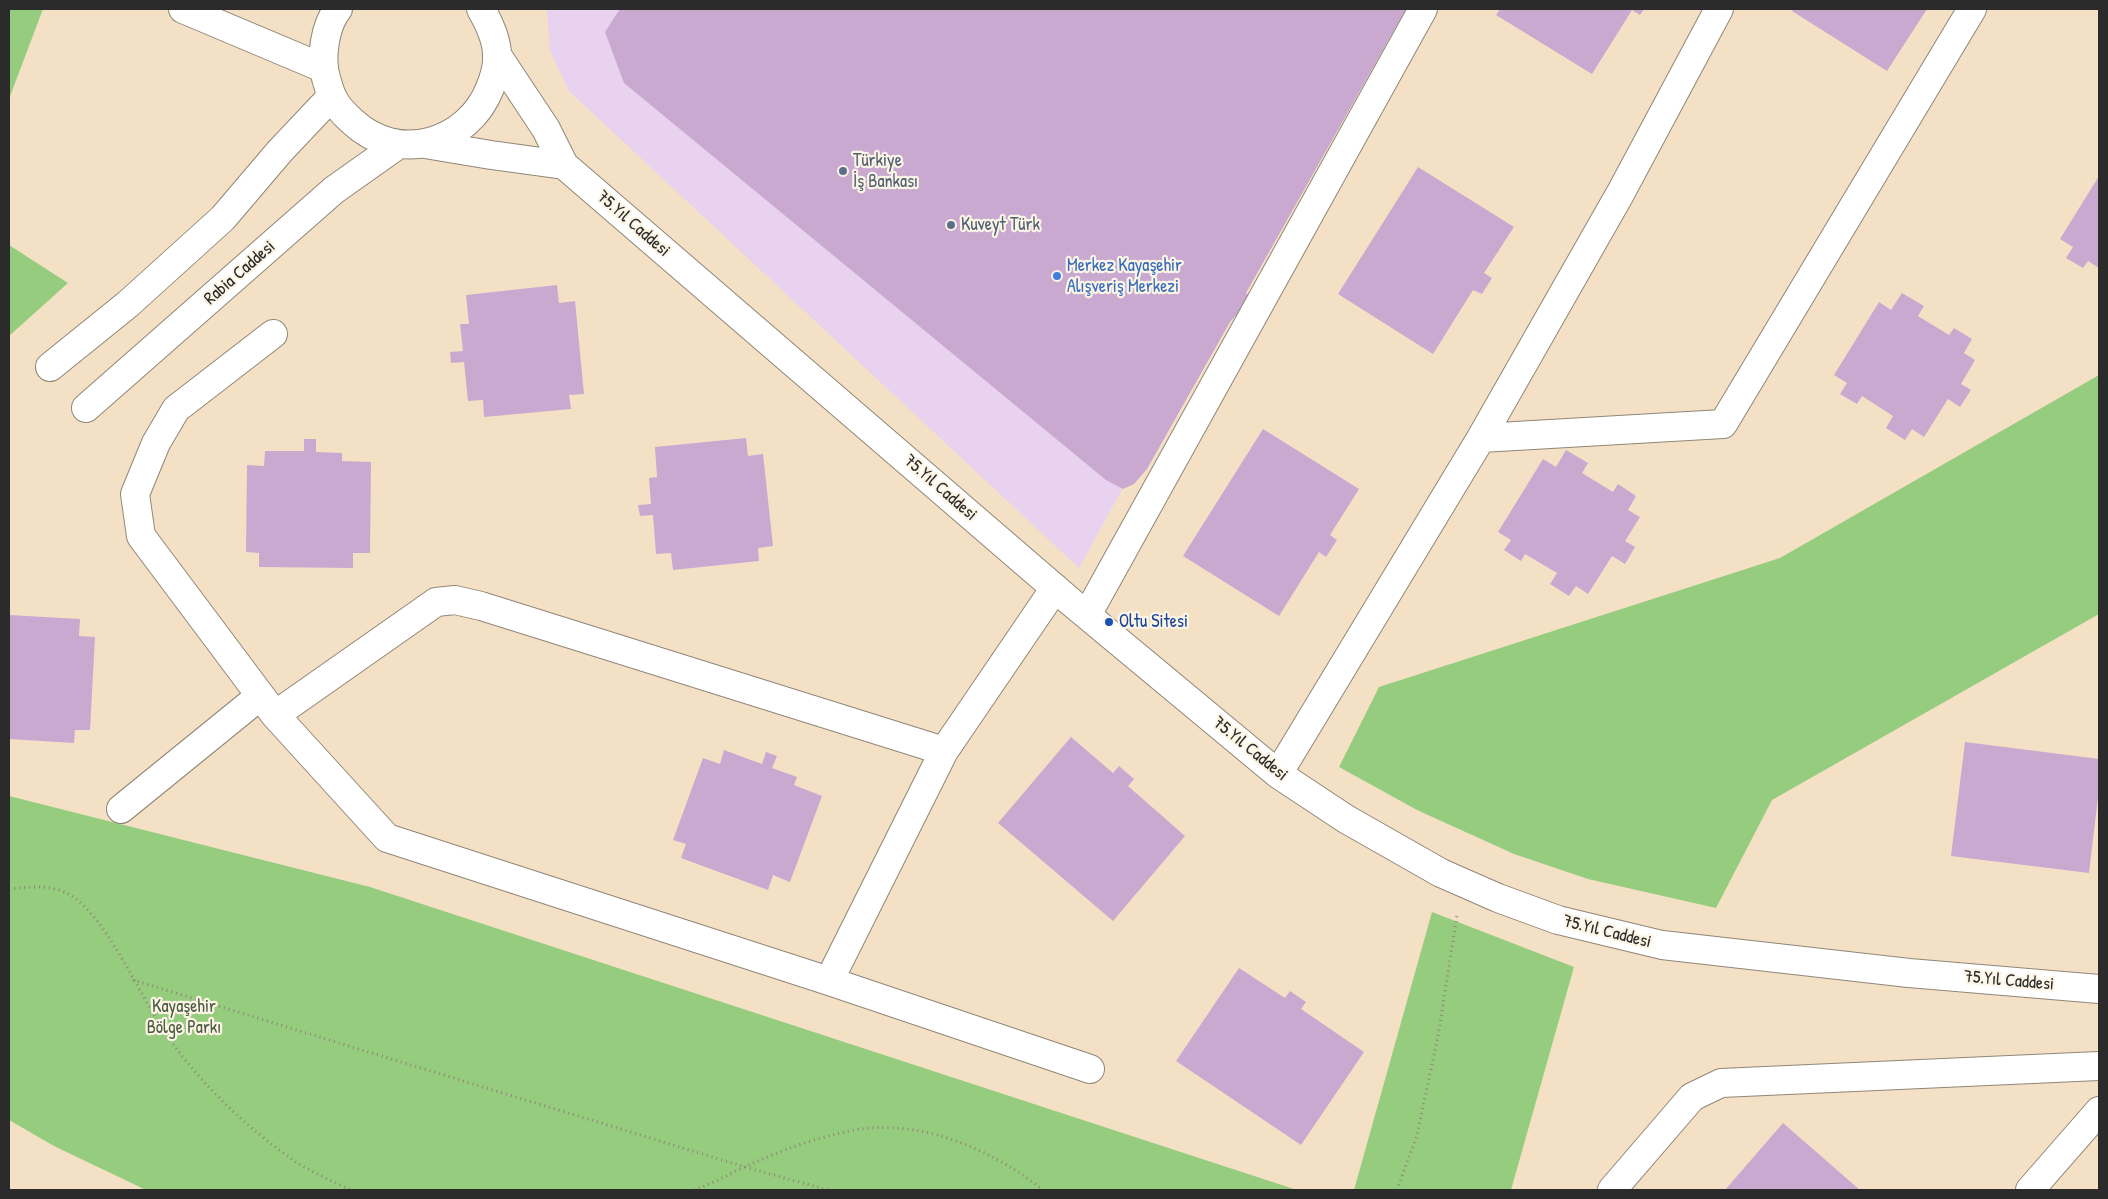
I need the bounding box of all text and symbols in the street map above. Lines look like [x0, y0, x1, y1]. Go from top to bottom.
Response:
place label: Türkiye İş Bankası [853, 150, 918, 192]
marker: Türkiye İş Bankası [837, 165, 849, 177]
street label: 75.Yıl Caddesi [592, 186, 674, 262]
place label: Kuveyt Türk [961, 214, 1040, 236]
marker: Kuveyt Türk [945, 219, 957, 231]
street label: Rabia Caddesi [200, 236, 280, 310]
place label: Merkez Kayaşehir Alışveriş Merkezi [1067, 255, 1182, 298]
marker: Merkez Kayaşehir Alışveriş Merkezi [1051, 270, 1063, 282]
street label: 75.Yıl Caddesi [899, 450, 981, 526]
place label: Oltu Sitesi [1119, 611, 1188, 633]
marker: Oltu Sitesi [1103, 616, 1115, 628]
street label: 75.Yıl Caddesi [1208, 712, 1292, 786]
street label: 75.Yıl Caddesi [1561, 911, 1653, 953]
street label: 75.Yıl Caddesi [1963, 966, 2055, 996]
park label: Kayaşehir Bölge Parkı [147, 996, 221, 1038]

